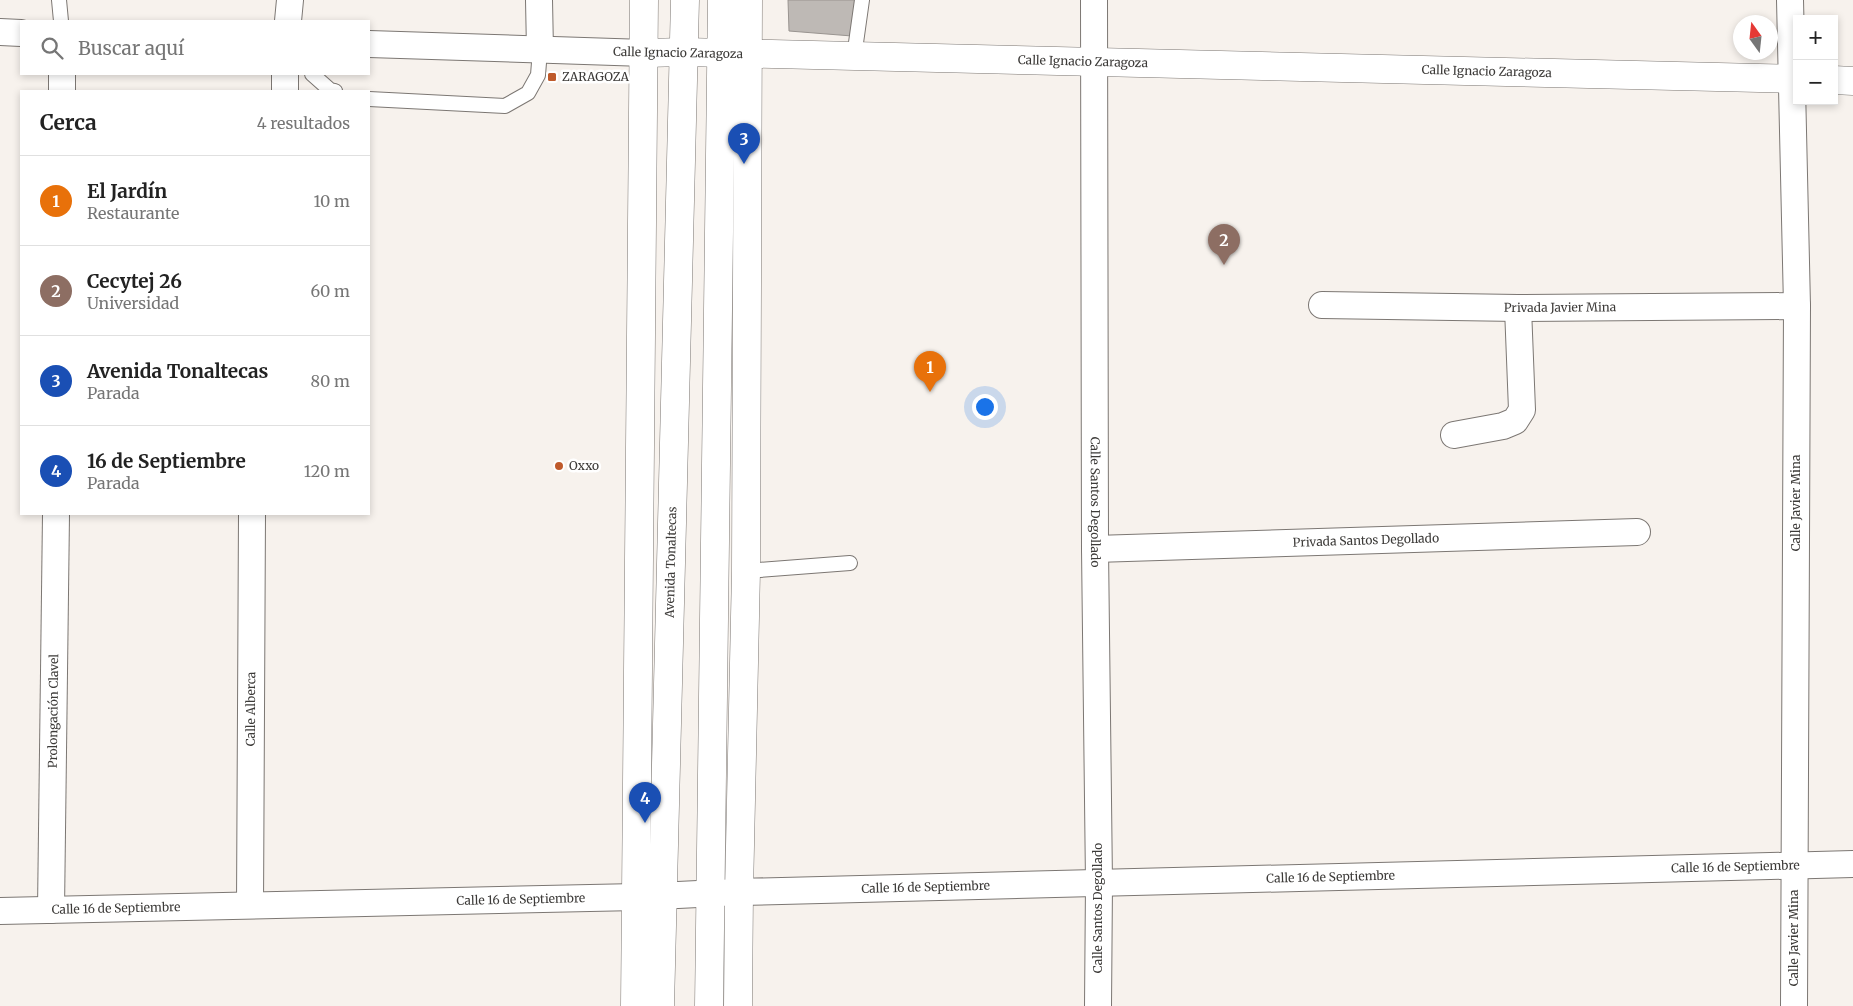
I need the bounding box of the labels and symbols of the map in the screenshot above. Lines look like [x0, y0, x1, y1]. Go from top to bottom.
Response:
north arrow [1733, 15, 1778, 60]
street label: Calle Ignacio Zaragoza [613, 44, 744, 61]
street label: Calle Ignacio Zaragoza [1018, 52, 1149, 70]
street label: Calle Ignacio Zaragoza [1421, 62, 1553, 80]
place label: ZARAGOZA [562, 69, 630, 84]
marker: ZARAGOZA [546, 71, 558, 83]
pin: 3 [728, 123, 760, 164]
pin: 2 [1208, 224, 1240, 265]
street label: Privada Javier Mina [1504, 299, 1617, 315]
pin: 1 [914, 351, 946, 392]
your location [972, 394, 998, 420]
street label: Calle Santos Degollado [1088, 437, 1103, 567]
street label: Calle Javier Mina [1788, 454, 1803, 551]
place label: Oxxo [569, 458, 599, 473]
marker: Oxxo [553, 460, 565, 472]
street label: Avenida Tonaltecas [662, 506, 679, 619]
street label: Privada Santos Degollado [1292, 530, 1439, 550]
street label: Prolongación Clavel [45, 654, 61, 768]
street label: Calle Alberca [243, 671, 258, 746]
pin: 4 [629, 782, 661, 823]
street label: Calle Santos Degollado [1090, 843, 1105, 973]
street label: Calle 16 de Septiembre [1671, 857, 1800, 876]
street label: Calle 16 de Septiembre [1266, 868, 1395, 886]
street label: Calle 16 de Septiembre [861, 878, 990, 896]
street label: Calle Javier Mina [1786, 889, 1801, 986]
street label: Calle 16 de Septiembre [456, 890, 585, 908]
street label: Calle 16 de Septiembre [51, 899, 180, 917]

